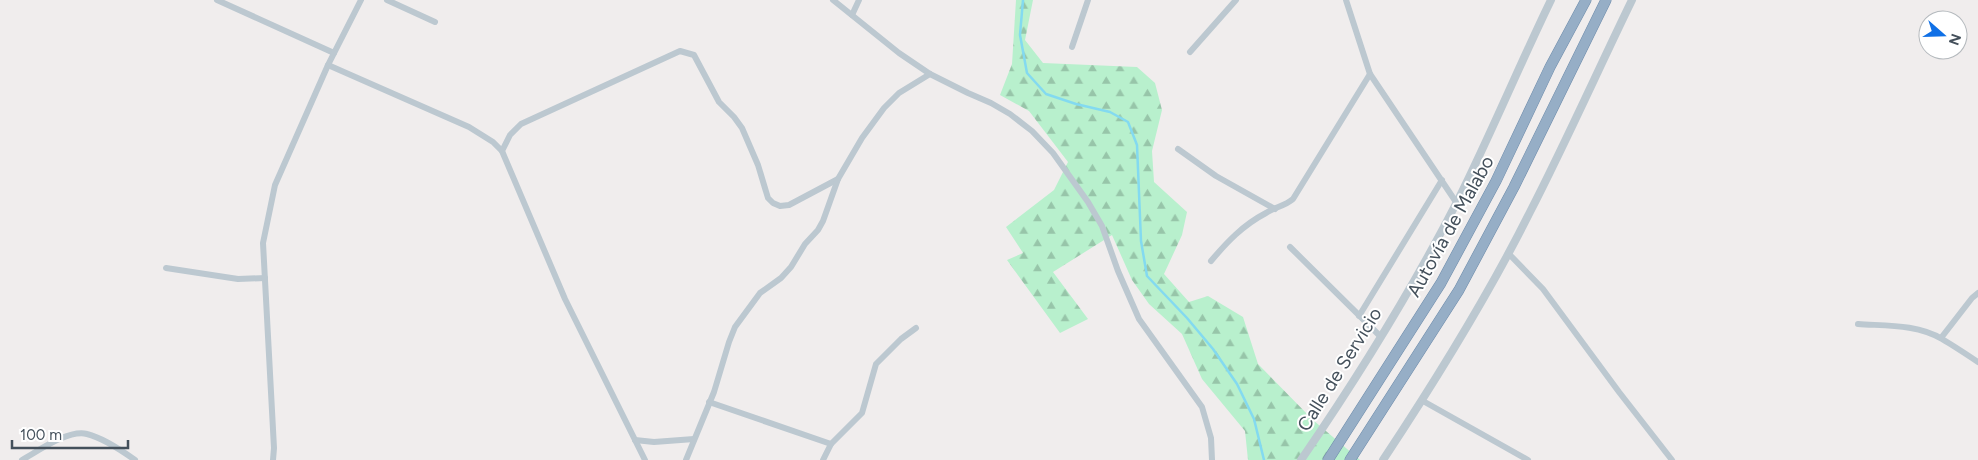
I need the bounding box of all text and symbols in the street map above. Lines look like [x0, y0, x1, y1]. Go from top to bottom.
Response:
north arrow [1918, 10, 1968, 60]
text: N [1945, 31, 1965, 47]
street label: Autovía de Malabo [1402, 152, 1499, 301]
street label: Calle de Servicio [1292, 303, 1387, 435]
scale bar [12, 418, 129, 450]
text: 100 m [20, 426, 62, 444]

